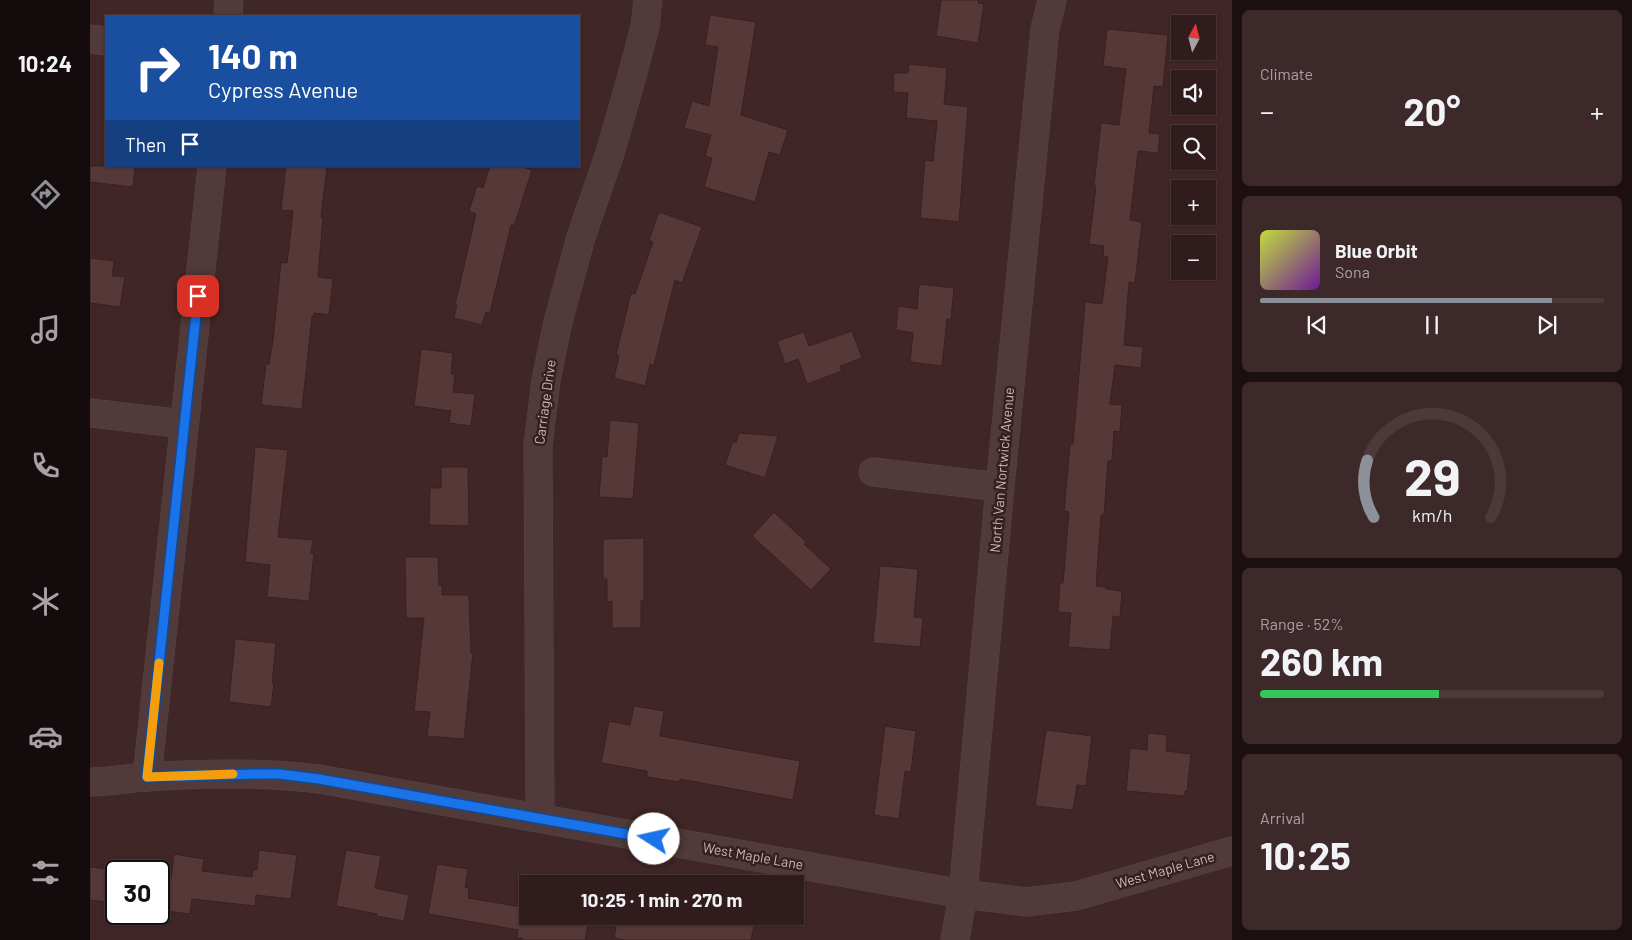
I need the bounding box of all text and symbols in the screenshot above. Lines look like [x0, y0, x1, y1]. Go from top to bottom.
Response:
north arrow [1171, 15, 1216, 60]
map controls [1171, 15, 1216, 280]
text: 140 m [208, 34, 298, 76]
icon: right [125, 35, 190, 100]
text: 10:24 [18, 50, 72, 76]
text: Climate [1260, 64, 1313, 83]
button: sound [1171, 70, 1216, 115]
text: Cypress Avenue [208, 76, 358, 102]
text: 20° [1403, 88, 1461, 134]
text: − [1260, 94, 1274, 128]
text: + [1590, 94, 1604, 128]
button: search [1171, 125, 1216, 170]
icon: arrive [176, 130, 204, 158]
text: Then [125, 133, 166, 156]
icon: directions [28, 177, 63, 212]
button: + [1171, 180, 1216, 225]
button: − [1171, 235, 1216, 280]
text: Blue Orbit [1335, 239, 1418, 262]
text: Sona [1335, 262, 1370, 281]
pin [177, 275, 219, 317]
icon: arrive [184, 282, 212, 310]
icon: previous [1303, 311, 1331, 339]
icon: pause [1418, 311, 1446, 339]
icon: next [1533, 311, 1561, 339]
icon: music [28, 312, 63, 347]
street label: Carriage Drive [530, 358, 559, 445]
street label: North Van Nortwick Avenue [986, 387, 1017, 553]
text: 29 [1404, 444, 1460, 506]
icon: phone [28, 448, 63, 483]
text: km/h [1412, 504, 1452, 526]
icon: climate [28, 584, 63, 619]
text: Range · 52% [1260, 614, 1344, 633]
text: 260 km [1260, 638, 1383, 684]
icon: car [28, 719, 63, 754]
text: Arrival [1260, 808, 1305, 827]
position arrow [627, 812, 679, 864]
text: 10:25 [1260, 832, 1351, 878]
street label: West Maple Lane [701, 838, 805, 873]
street label: West Maple Lane [1114, 847, 1216, 892]
icon: filters [28, 855, 63, 890]
speed limit sign: 30 [105, 860, 170, 925]
text: 10:25 · 1 min · 270 m [581, 888, 742, 911]

